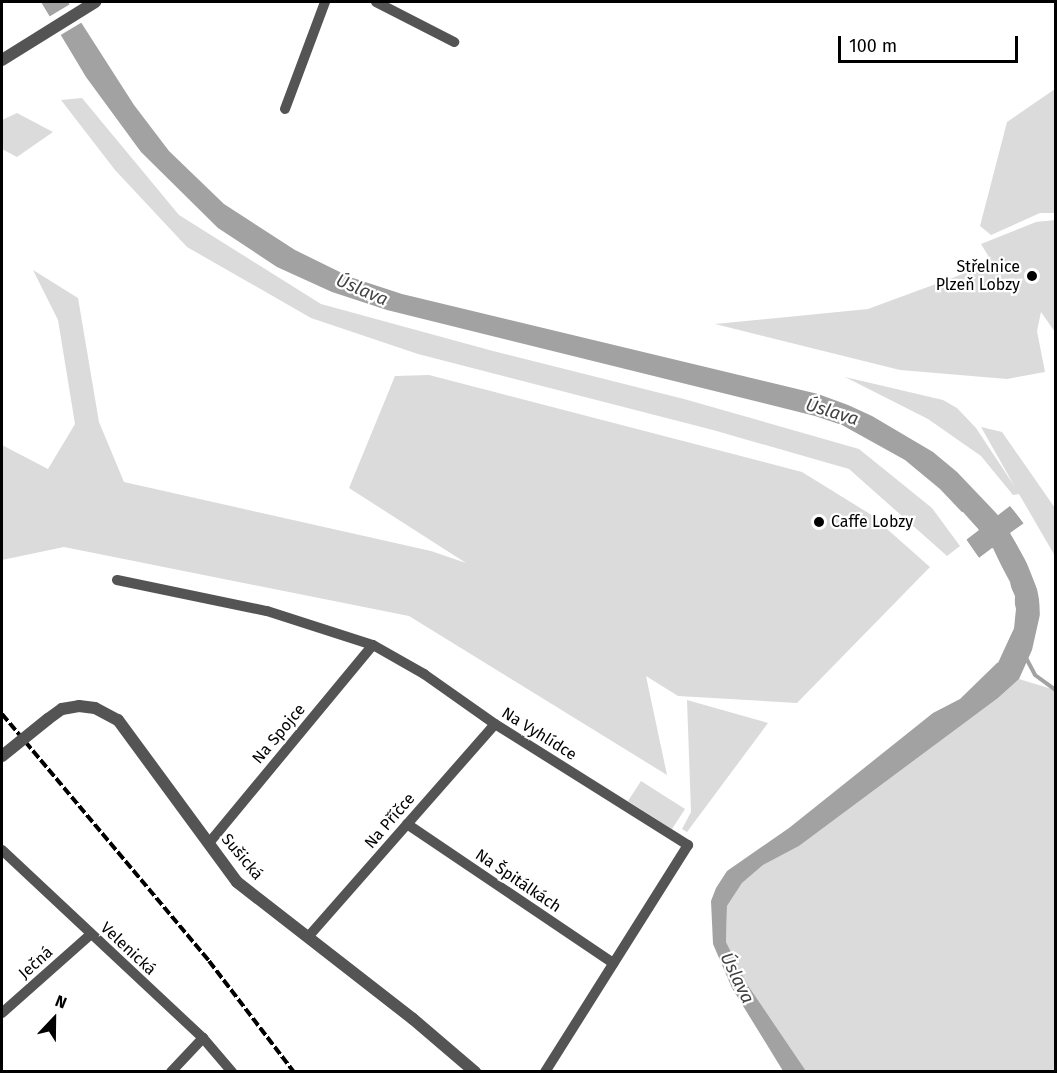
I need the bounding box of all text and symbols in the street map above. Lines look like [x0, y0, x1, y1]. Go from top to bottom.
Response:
scale bar [841, 24, 1021, 62]
text: 100 m [849, 35, 897, 57]
place label: Střelnice Plzeň Lobzy [936, 257, 1020, 295]
water label: Úslava [333, 269, 391, 311]
marker: Střelnice Plzeň Lobzy [1025, 269, 1039, 283]
water label: Úslava [803, 394, 861, 430]
place label: Caffe Lobzy [831, 512, 913, 532]
marker: Caffe Lobzy [812, 515, 826, 529]
street label: Na Spojce [249, 700, 309, 768]
street label: Na Vyhlídce [498, 703, 580, 765]
street label: Na Příčce [361, 789, 419, 853]
street label: Sušická [217, 830, 267, 884]
street label: Na Špitálkách [472, 845, 564, 917]
street label: Velenická [96, 919, 160, 979]
street label: Ječná [15, 943, 57, 983]
water label: Úslava [715, 949, 759, 1007]
north arrow [24, 989, 84, 1049]
text: N [52, 991, 69, 1013]

